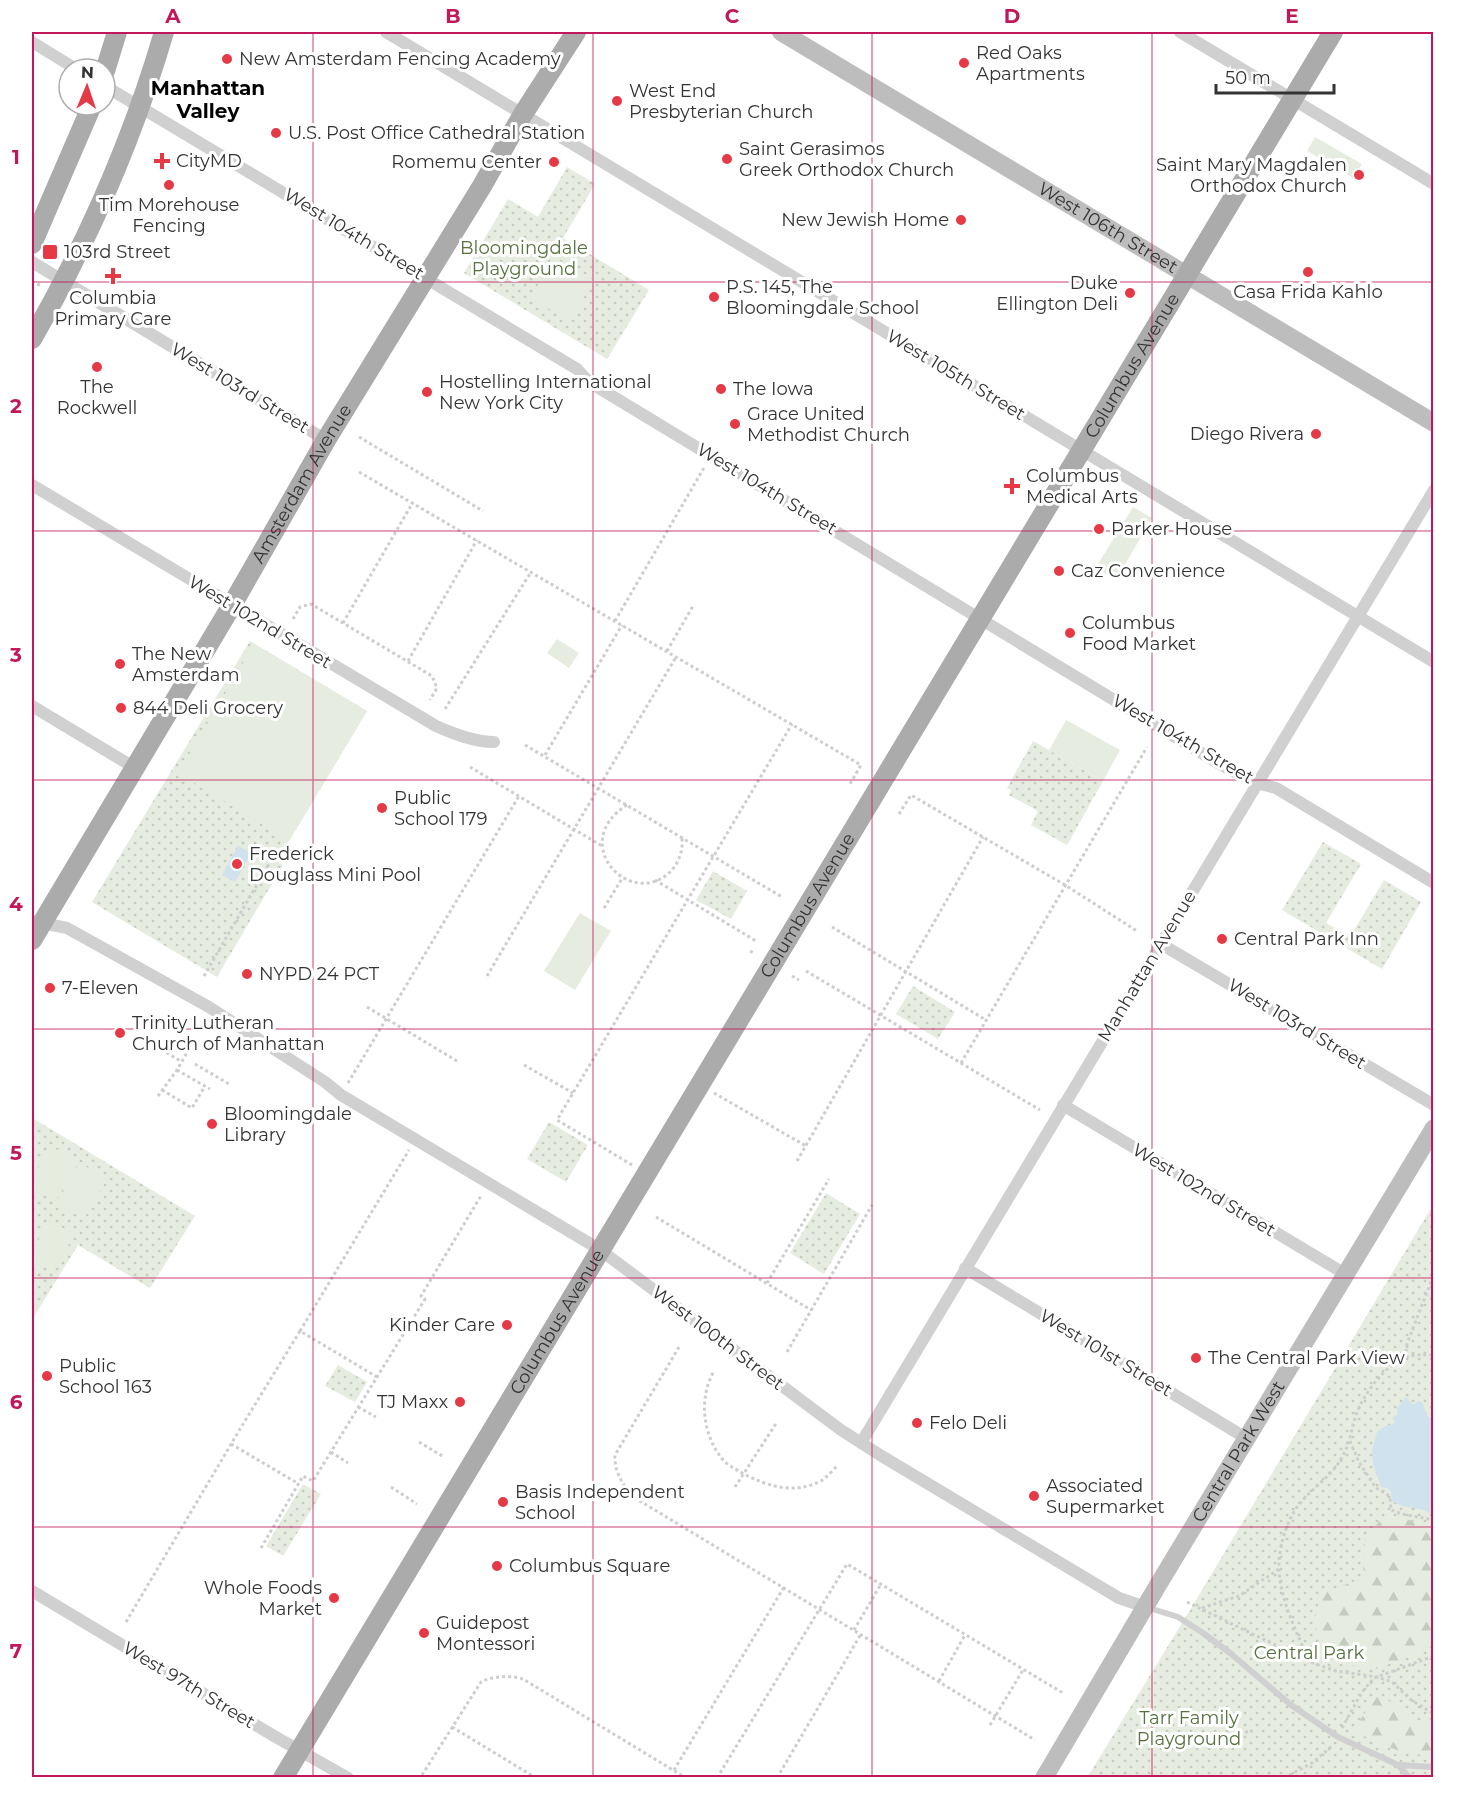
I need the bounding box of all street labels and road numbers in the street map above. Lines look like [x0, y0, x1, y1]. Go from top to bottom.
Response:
street label: West 106th Street [1034, 178, 1182, 278]
street label: West 104th Street [280, 183, 428, 285]
street label: Columbus Avenue [1080, 289, 1184, 442]
street label: West 105th Street [883, 325, 1029, 425]
street label: West 103rd Street [167, 338, 313, 438]
street label: Amsterdam Avenue [247, 400, 356, 567]
street label: West 104th Street [693, 438, 841, 540]
street label: West 102nd Street [185, 571, 335, 673]
street label: West 104th Street [1108, 690, 1258, 788]
street label: Columbus Avenue [756, 829, 860, 982]
street label: Manhattan Avenue [1093, 886, 1201, 1045]
street label: West 103rd Street [1224, 974, 1370, 1074]
street label: West 102nd Street [1129, 1139, 1279, 1241]
street label: Columbus Avenue [505, 1245, 609, 1399]
street label: West 100th Street [648, 1281, 788, 1395]
street label: West 101st Street [1036, 1305, 1176, 1401]
street label: Central Park West [1187, 1377, 1290, 1526]
street label: West 97th Street [119, 1637, 259, 1733]

